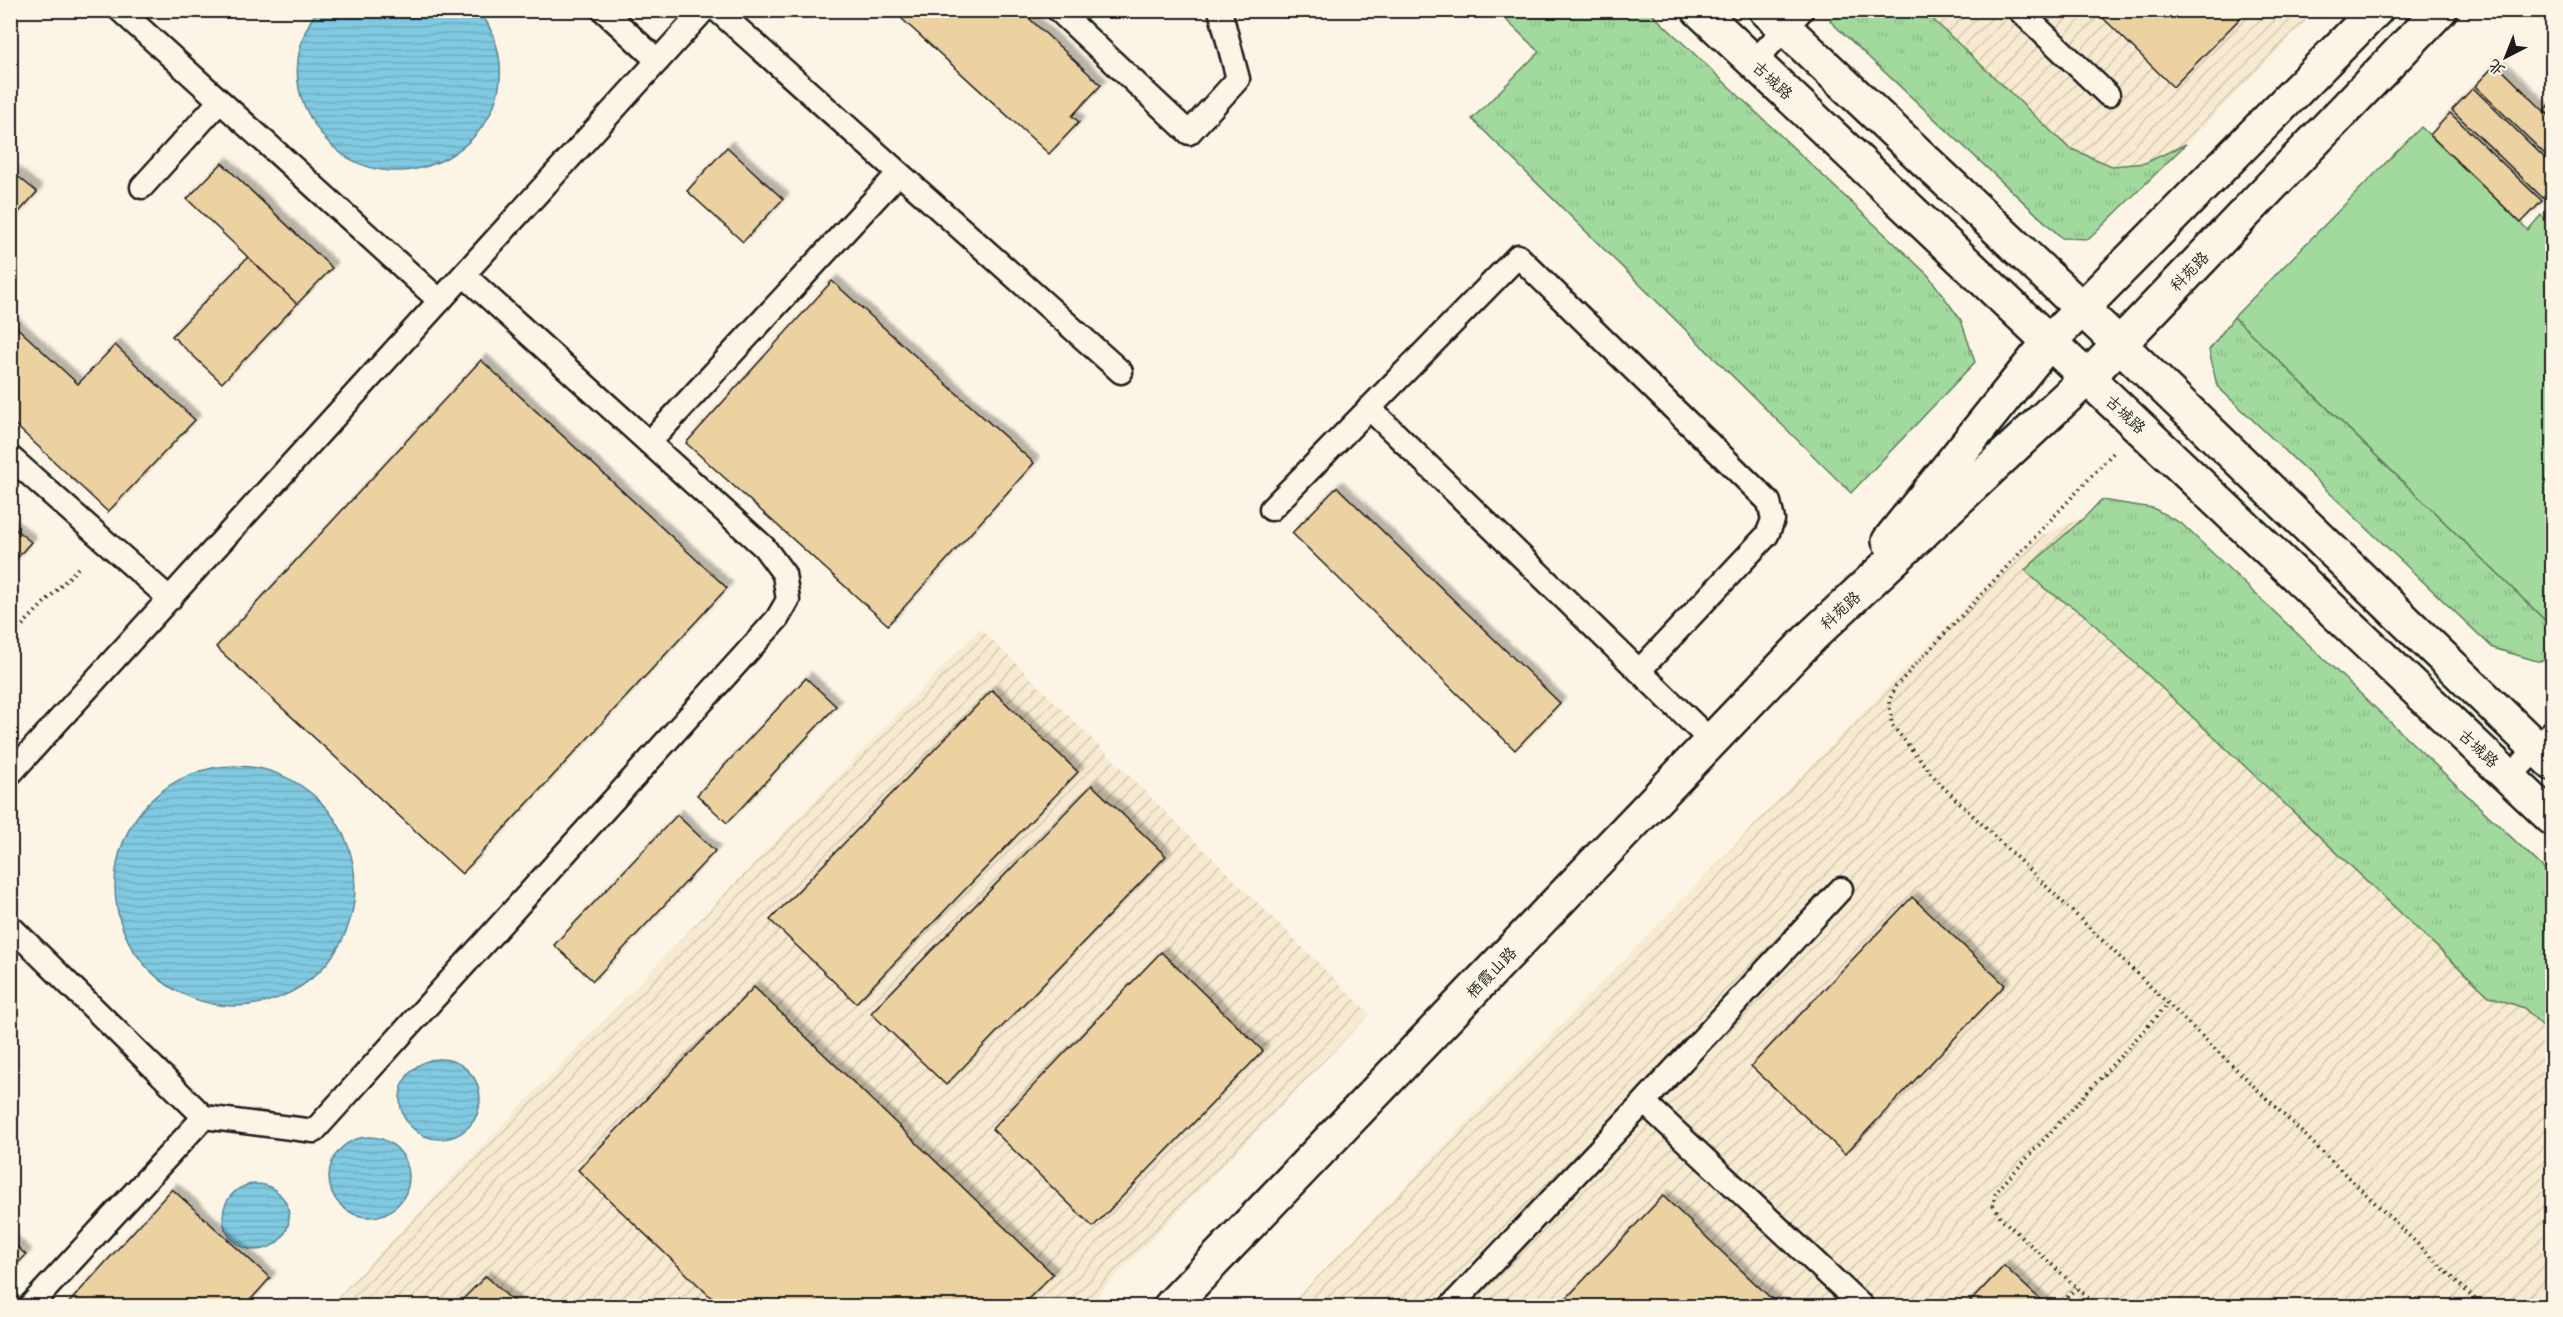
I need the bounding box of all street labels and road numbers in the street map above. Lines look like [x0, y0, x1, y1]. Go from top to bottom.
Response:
street label: 古城路 [1748, 56, 1798, 104]
street label: 科苑路 [2164, 246, 2214, 296]
street label: 古城路 [2101, 390, 2151, 438]
street label: 科苑路 [1815, 586, 1865, 634]
street label: 古城路 [2454, 724, 2504, 772]
street label: 栖霞山路 [1461, 941, 1521, 1003]

